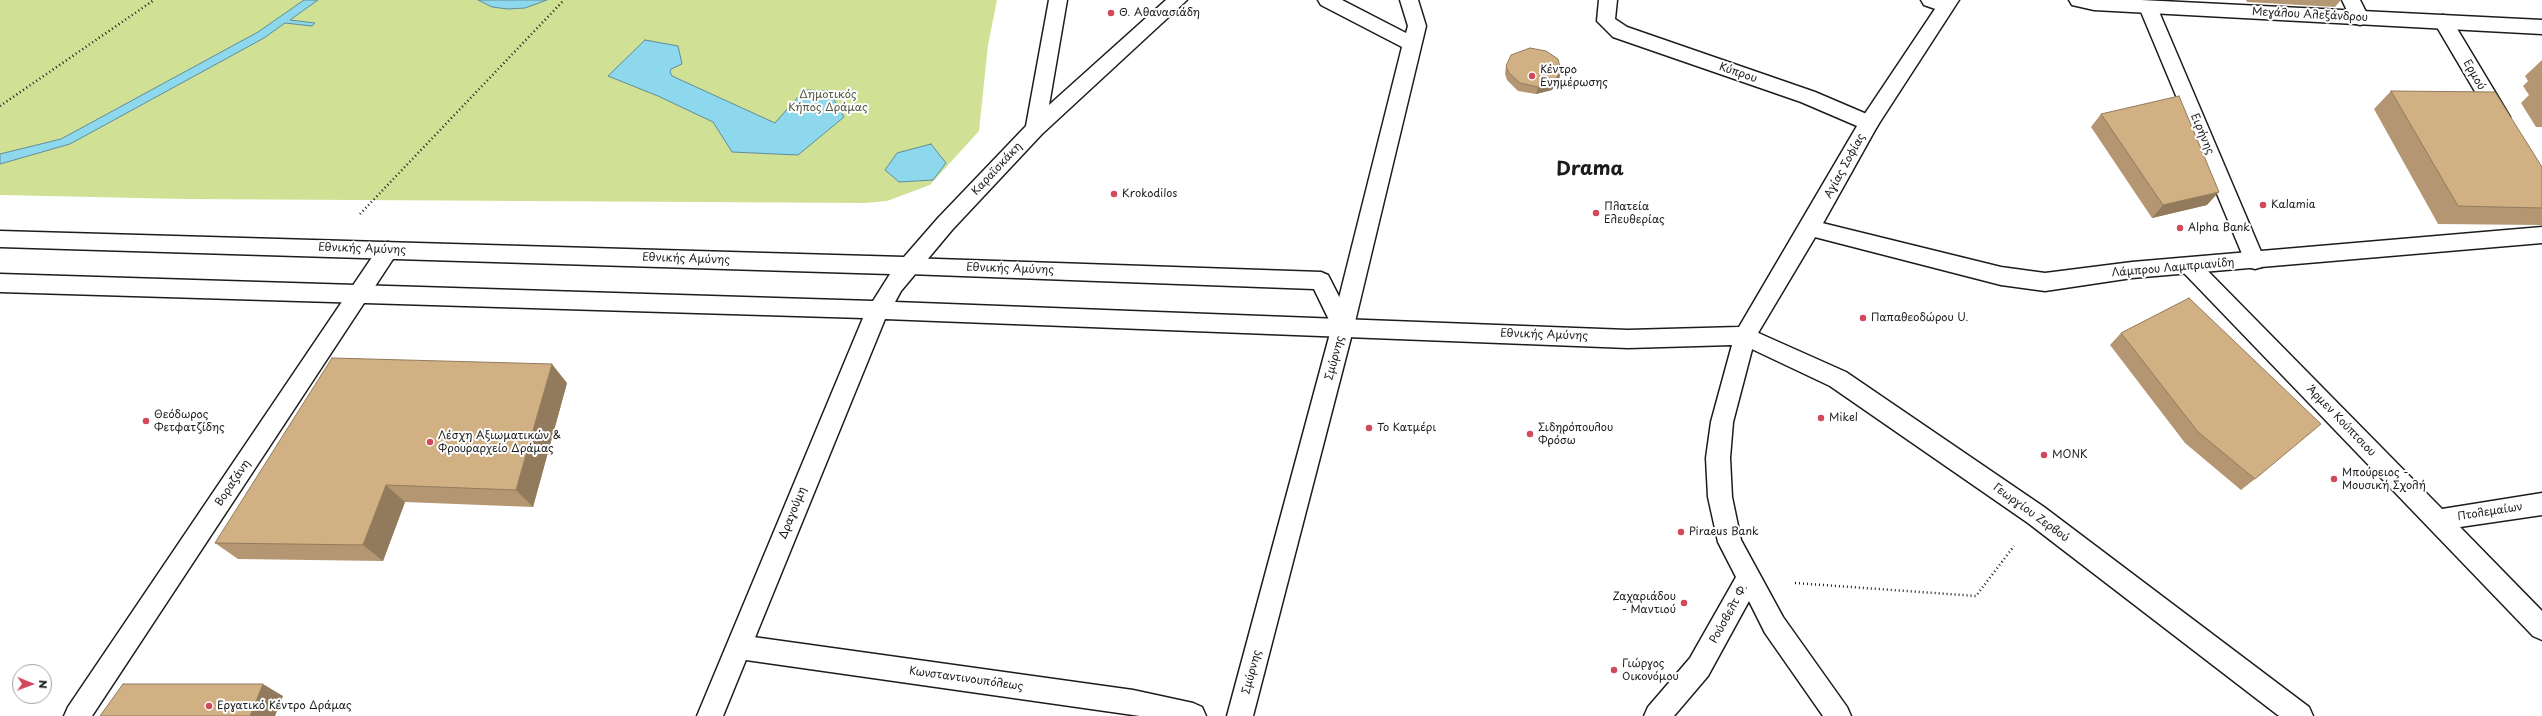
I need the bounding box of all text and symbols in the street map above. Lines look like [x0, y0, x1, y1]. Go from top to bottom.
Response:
street label: Μεγάλου Αλεξάνδρου [2252, 5, 2368, 25]
place label: Θ. Αθανασιάδη [1119, 6, 1200, 20]
marker: Θ. Αθανασιάδη [1106, 8, 1116, 18]
street label: Ερμού [2460, 58, 2488, 92]
street label: Κύπρου [1717, 60, 1759, 86]
place label: Κέντρο Ενημέρωσης [1540, 63, 1608, 89]
marker: Κέντρο Ενημέρωσης [1527, 71, 1537, 81]
park label: Δημοτικός Κήπος Δράμας [788, 88, 868, 114]
street label: Ειρήνης [2187, 111, 2217, 157]
street label: Αγίας Σοφίας [1822, 131, 1868, 201]
street label: Καραϊσκάκη [969, 140, 1025, 198]
district label: Drama [1556, 159, 1624, 181]
place label: Krokodilos [1122, 187, 1177, 201]
marker: Krokodilos [1109, 189, 1119, 199]
place label: Kalamia [2271, 198, 2315, 212]
place label: Πλατεία Ελευθερίας [1604, 200, 1665, 226]
marker: Kalamia [2258, 200, 2268, 210]
marker: Πλατεία Ελευθερίας [1591, 208, 1601, 218]
place label: Alpha Bank [2188, 221, 2250, 235]
marker: Alpha Bank [2175, 223, 2185, 233]
street label: Εθνικής Αμύνης [318, 241, 406, 257]
street label: Εθνικής Αμύνης [642, 251, 730, 267]
street label: Λάμπρου Λαμπριανίδη [2111, 256, 2235, 280]
street label: Εθνικής Αμύνης [966, 261, 1054, 277]
place label: Παπαθεοδώρου U. [1871, 311, 1968, 325]
marker: Παπαθεοδώρου U. [1858, 313, 1868, 323]
street label: Εθνικής Αμύνης [1500, 327, 1588, 343]
street label: Σμύρνης [1323, 334, 1347, 382]
street label: Άρμεν Κούπτσιου [2304, 383, 2378, 459]
place label: Θεόδωρος Φετφατζίδης [154, 408, 225, 434]
place label: Mikel [1829, 411, 1858, 425]
marker: Mikel [1816, 413, 1826, 423]
marker: Θεόδωρος Φετφατζίδης [141, 416, 151, 426]
place label: Το Κατμέρι [1377, 421, 1436, 435]
place label: Σιδηρόπουλου Φρόσω [1538, 421, 1613, 447]
marker: Το Κατμέρι [1364, 423, 1374, 433]
place label: Λέσχη Αξιωματικών & Φρουραρχείο Δράμας [438, 429, 561, 455]
marker: Σιδηρόπουλου Φρόσω [1525, 429, 1535, 439]
marker: Λέσχη Αξιωματικών & Φρουραρχείο Δράμας [425, 437, 435, 447]
place label: MONK [2052, 448, 2088, 462]
marker: MONK [2039, 450, 2049, 460]
street label: Βοραζάνη [213, 457, 253, 509]
place label: Μπούρειος - Μουσική Σχολή [2342, 466, 2426, 492]
marker: Μπούρειος - Μουσική Σχολή [2329, 474, 2339, 484]
street label: Γεωργίου Ζερβού [1991, 481, 2071, 545]
street label: Δραγούμη [777, 485, 809, 541]
street label: Πτολεμαίων [2456, 500, 2524, 524]
place label: Piraeus Bank [1689, 525, 1759, 539]
marker: Piraeus Bank [1676, 527, 1686, 537]
street label: Ρούσβελτ Φ. [1707, 582, 1751, 646]
place label: Ζαχαριάδου - Μαντιού [1612, 590, 1676, 616]
marker: Ζαχαριάδου - Μαντιού [1679, 598, 1689, 608]
street label: Σμύρνης [1240, 648, 1264, 696]
place label: Γιώργος Οικονόμου [1622, 657, 1679, 683]
north arrow [12, 664, 52, 704]
street label: Κωνσταντινουπόλεως [908, 664, 1024, 694]
marker: Γιώργος Οικονόμου [1609, 665, 1619, 675]
text: N [35, 680, 52, 689]
place label: Εργατικό Κέντρο Δράμας [217, 699, 352, 713]
marker: Εργατικό Κέντρο Δράμας [204, 701, 214, 711]

